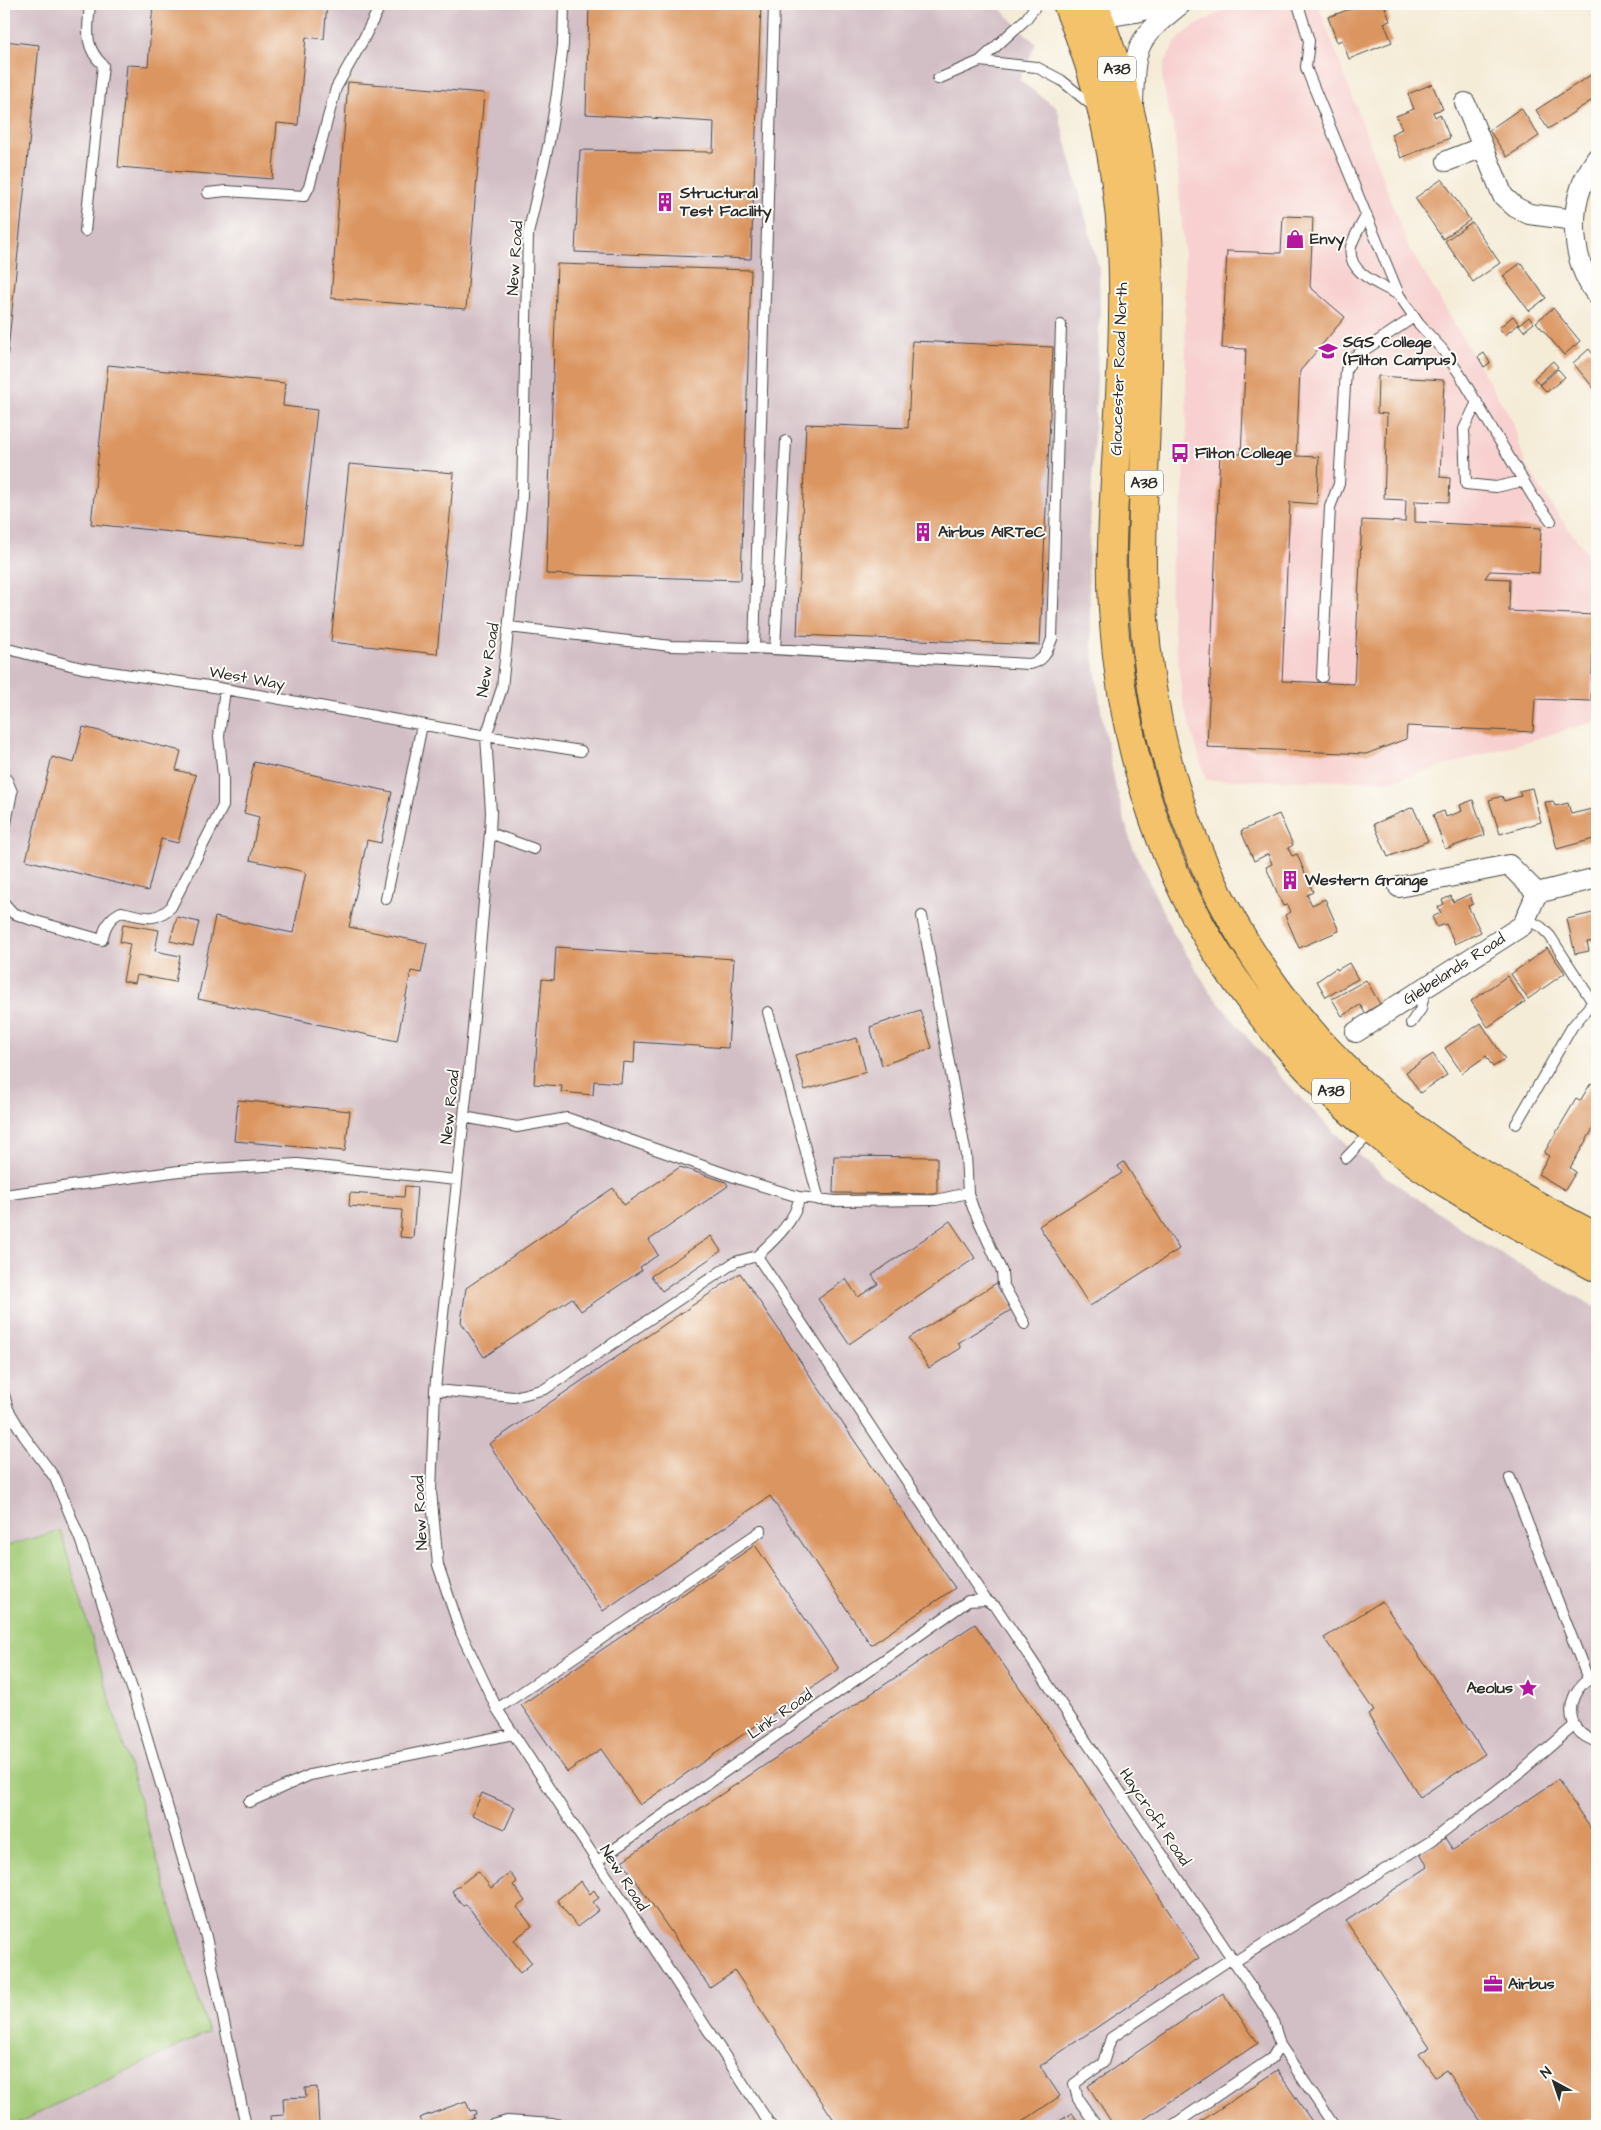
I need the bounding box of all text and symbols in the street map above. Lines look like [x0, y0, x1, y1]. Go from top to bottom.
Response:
road number: A38 [1098, 56, 1136, 82]
place label: Structural Test Facility [679, 182, 772, 223]
building icon: Structural Test Facility [654, 191, 676, 213]
street label: New Road [501, 220, 529, 296]
shop icon: Envy [1284, 228, 1306, 250]
place label: Envy [1310, 228, 1345, 251]
street label: Gloucester Road North [1105, 282, 1133, 456]
place label: SGS College (Filton Campus) [1342, 331, 1457, 371]
school or university icon: SGS College (Filton Campus) [1317, 340, 1339, 362]
bus stop icon: Filton College [1169, 442, 1191, 464]
place label: Filton College [1195, 442, 1292, 466]
road number: A38 [1125, 470, 1163, 496]
building icon: Airbus AIRTeC [912, 521, 934, 543]
place label: Airbus AIRTeC [938, 521, 1046, 543]
street label: New Road [471, 621, 505, 699]
street label: West Way [207, 661, 287, 697]
building icon: Western Grange [1279, 869, 1301, 891]
place label: Western Grange [1304, 869, 1428, 893]
street label: Glebelands Road [1399, 928, 1509, 1010]
street label: New Road [435, 1069, 465, 1145]
road number: A38 [1312, 1078, 1350, 1104]
street label: New Road [407, 1475, 433, 1551]
place label: Aeolus [1466, 1677, 1513, 1699]
place icon: Aeolus [1517, 1677, 1539, 1699]
street label: Link Road [743, 1684, 817, 1744]
street label: Haycroft Road [1113, 1764, 1196, 1871]
street label: New Road [594, 1841, 654, 1915]
office icon: Airbus [1482, 1973, 1504, 1995]
place label: Airbus [1508, 1973, 1555, 1995]
north arrow [1528, 2058, 1578, 2108]
text: N [1536, 2062, 1556, 2083]

